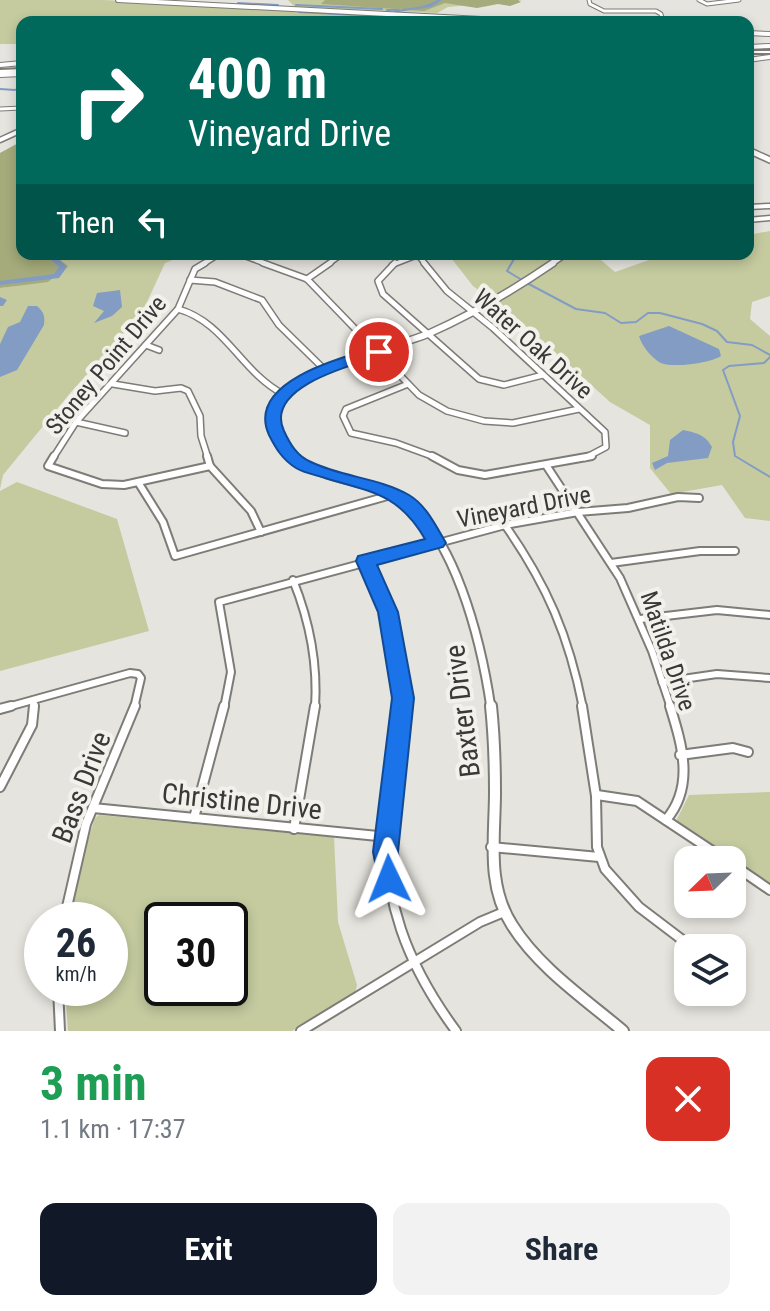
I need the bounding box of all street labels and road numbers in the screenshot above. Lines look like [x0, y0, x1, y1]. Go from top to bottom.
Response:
street label: Water Oak Drive [468, 283, 598, 405]
street label: Stoney Point Drive [40, 290, 172, 440]
street label: Vineyard Drive [455, 480, 593, 534]
street label: Matilda Drive [634, 588, 702, 714]
street label: Baxter Drive [438, 643, 487, 779]
street label: Bass Drive [45, 727, 118, 847]
street label: Christine Drive [160, 777, 324, 826]

